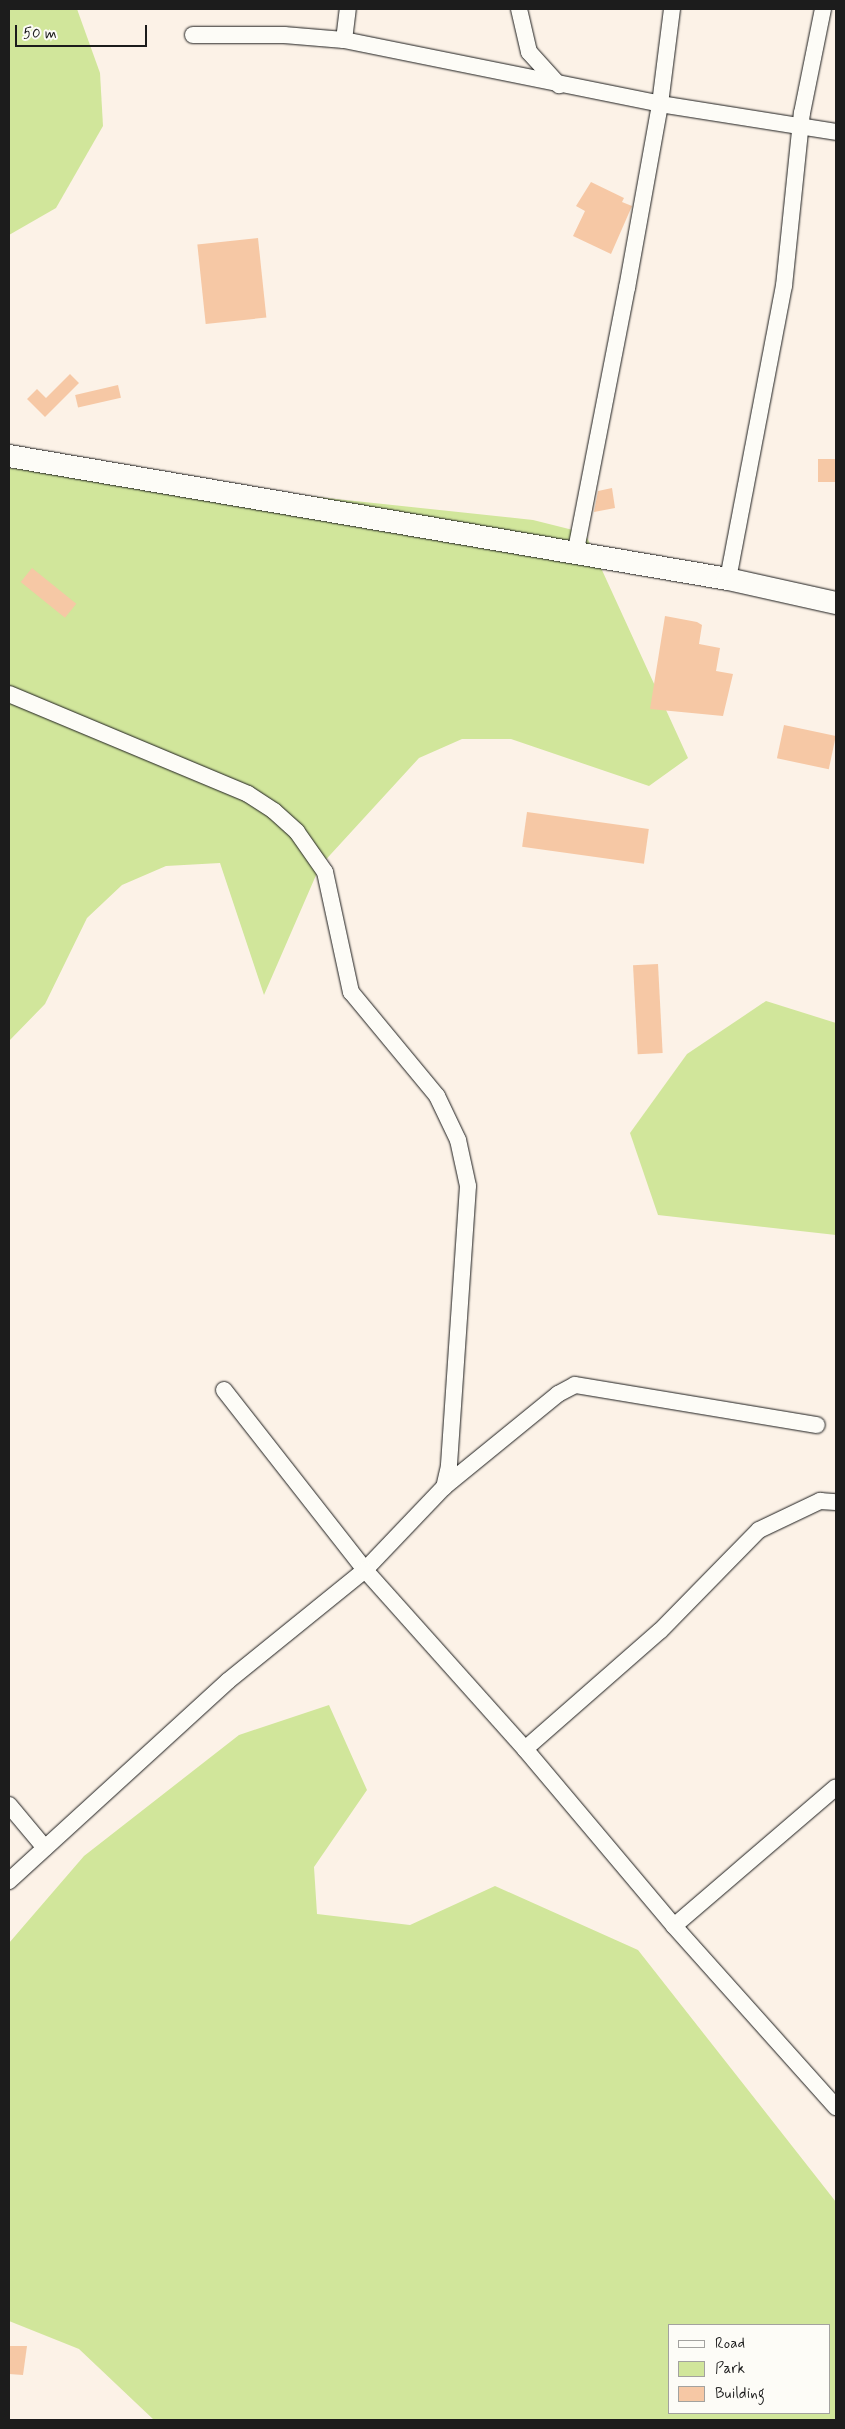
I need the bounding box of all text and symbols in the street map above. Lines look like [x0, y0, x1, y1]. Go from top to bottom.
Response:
scale bar [18, 15, 150, 47]
text: 50 m [23, 24, 57, 44]
legend [668, 2324, 830, 2414]
text: Road [715, 2334, 745, 2354]
text: Park [715, 2359, 745, 2379]
text: Building [715, 2384, 765, 2404]

